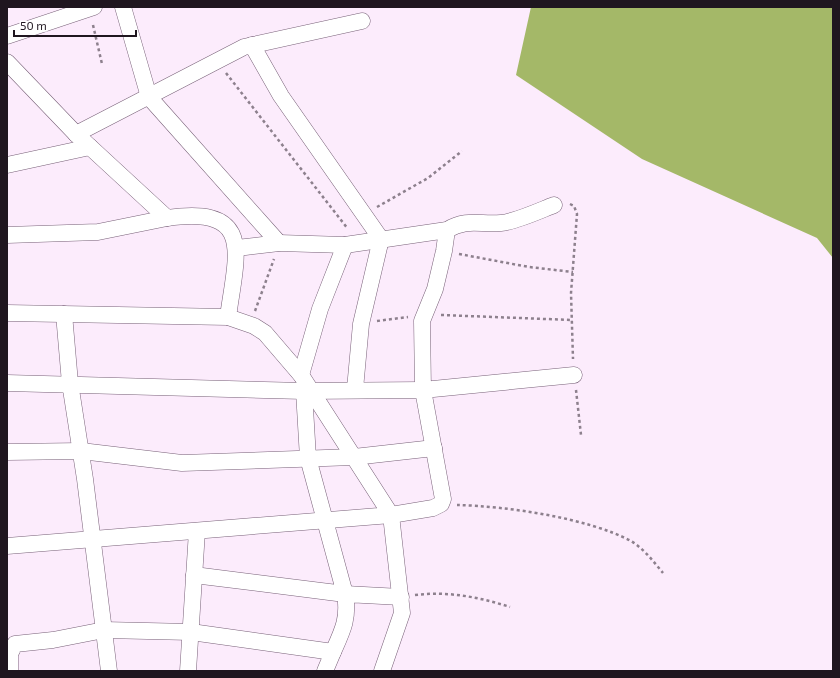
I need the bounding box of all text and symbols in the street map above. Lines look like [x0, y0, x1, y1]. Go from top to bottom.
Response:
scale bar [14, 12, 136, 38]
text: 50 m [20, 18, 47, 32]

